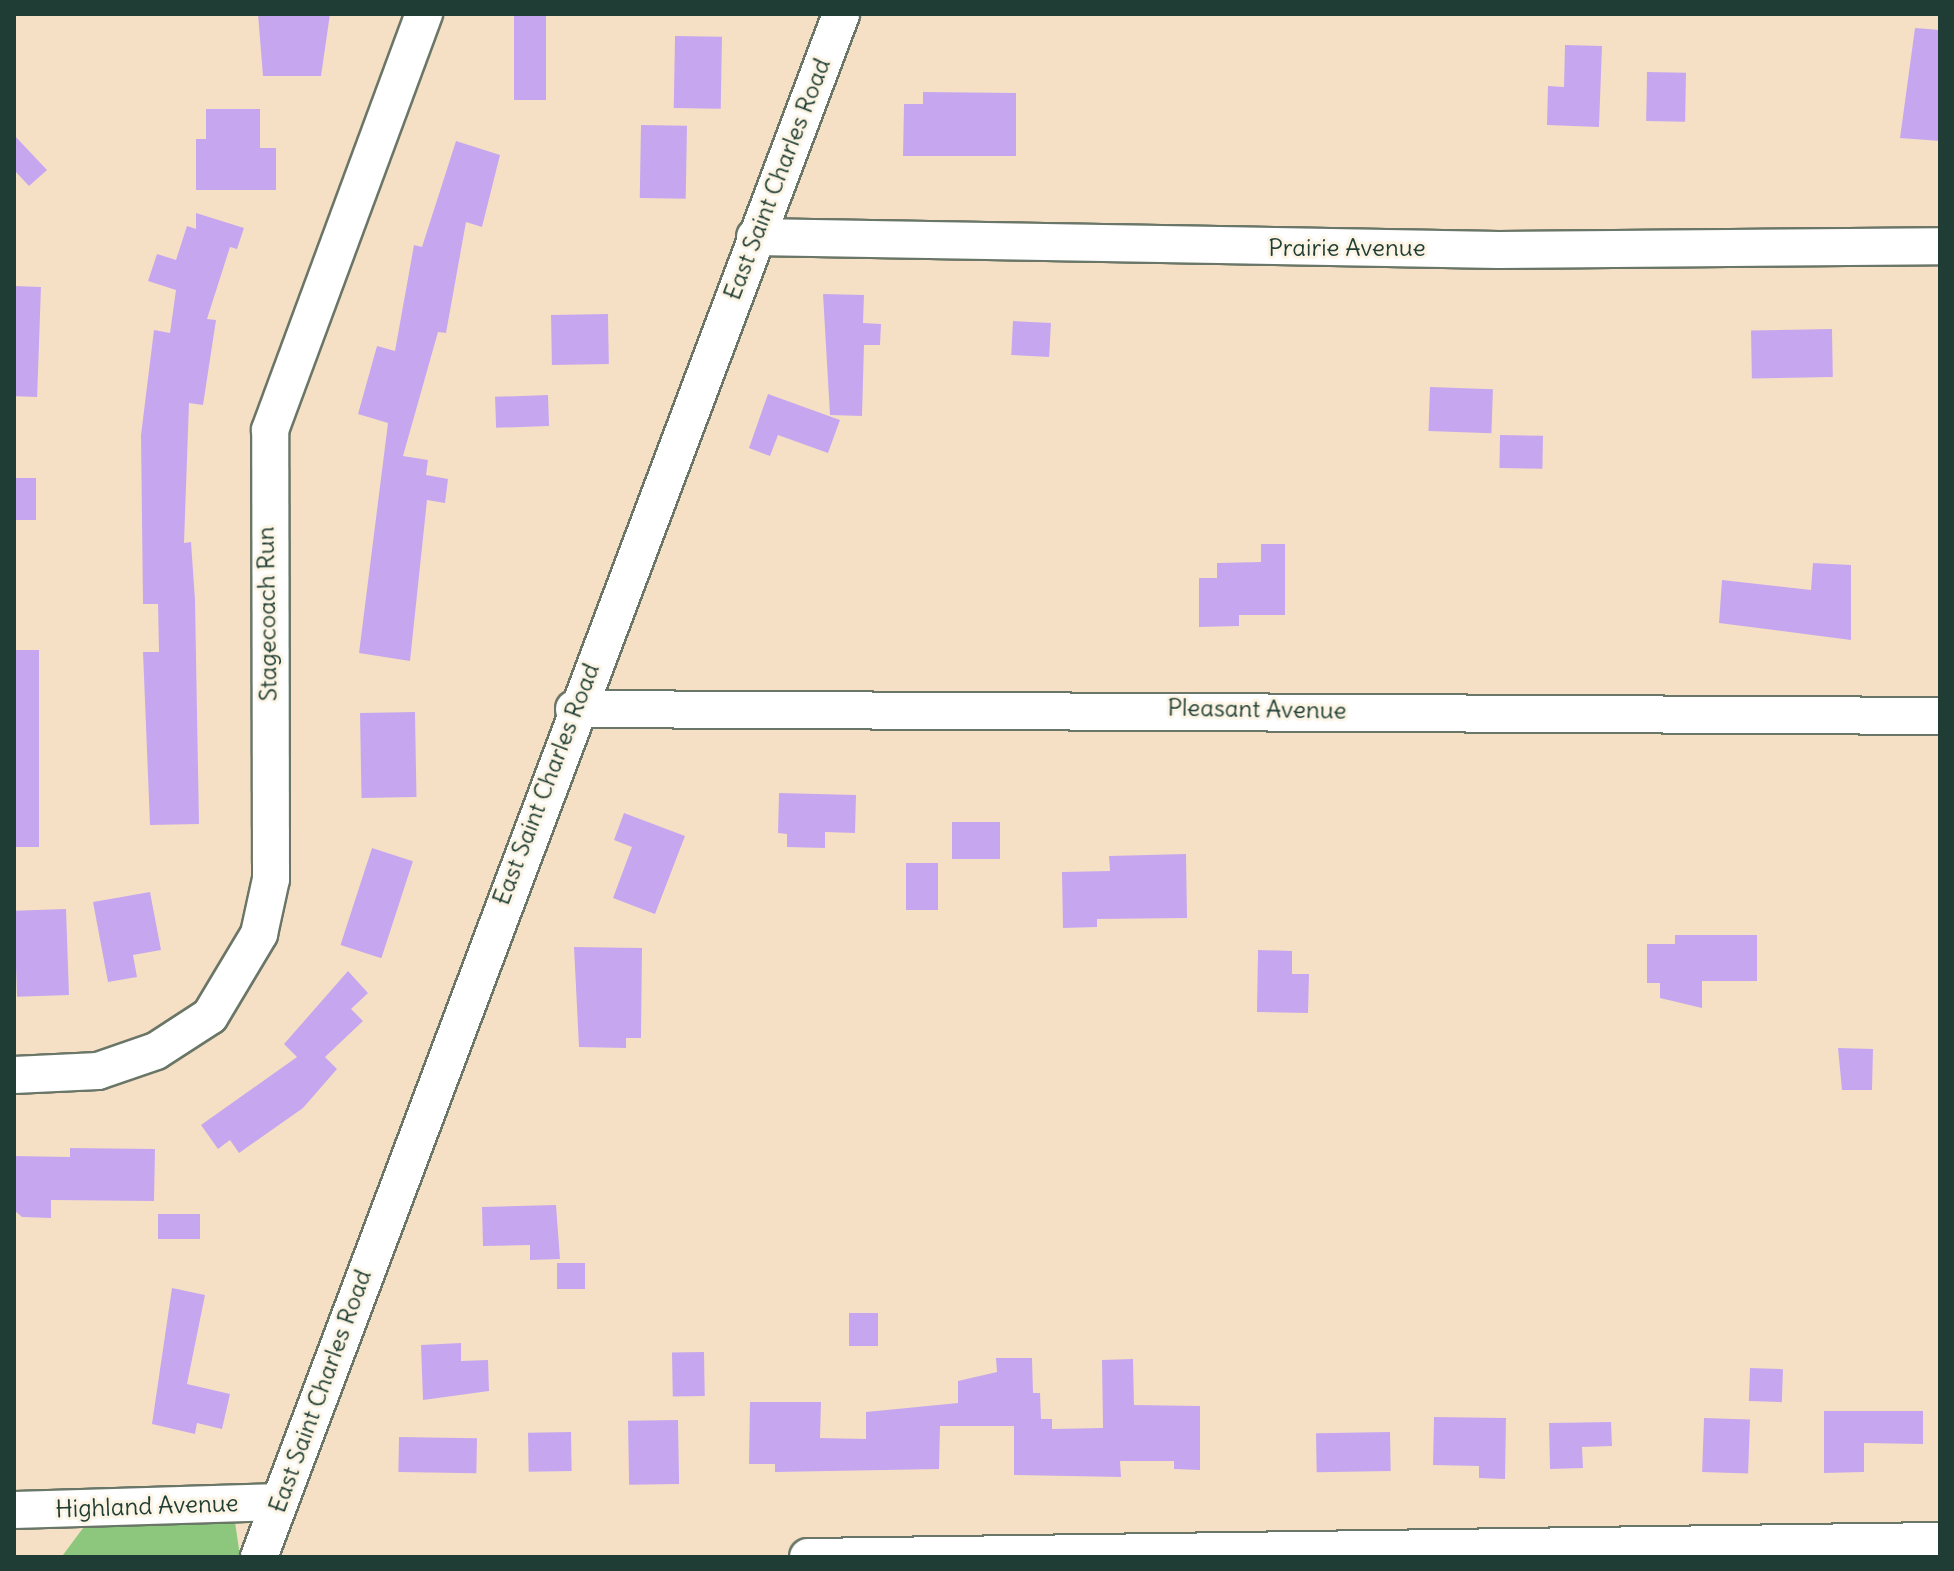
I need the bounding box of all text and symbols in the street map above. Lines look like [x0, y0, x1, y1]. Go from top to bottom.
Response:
street label: East Saint Charles Road [718, 54, 836, 304]
street label: Prairie Avenue [1268, 234, 1426, 262]
street label: Stagecoach Run [251, 526, 283, 702]
street label: East Saint Charles Road [487, 659, 605, 909]
street label: Pleasant Avenue [1167, 693, 1347, 725]
street label: East Saint Charles Road [263, 1266, 377, 1516]
street label: Highland Avenue [55, 1488, 239, 1524]

